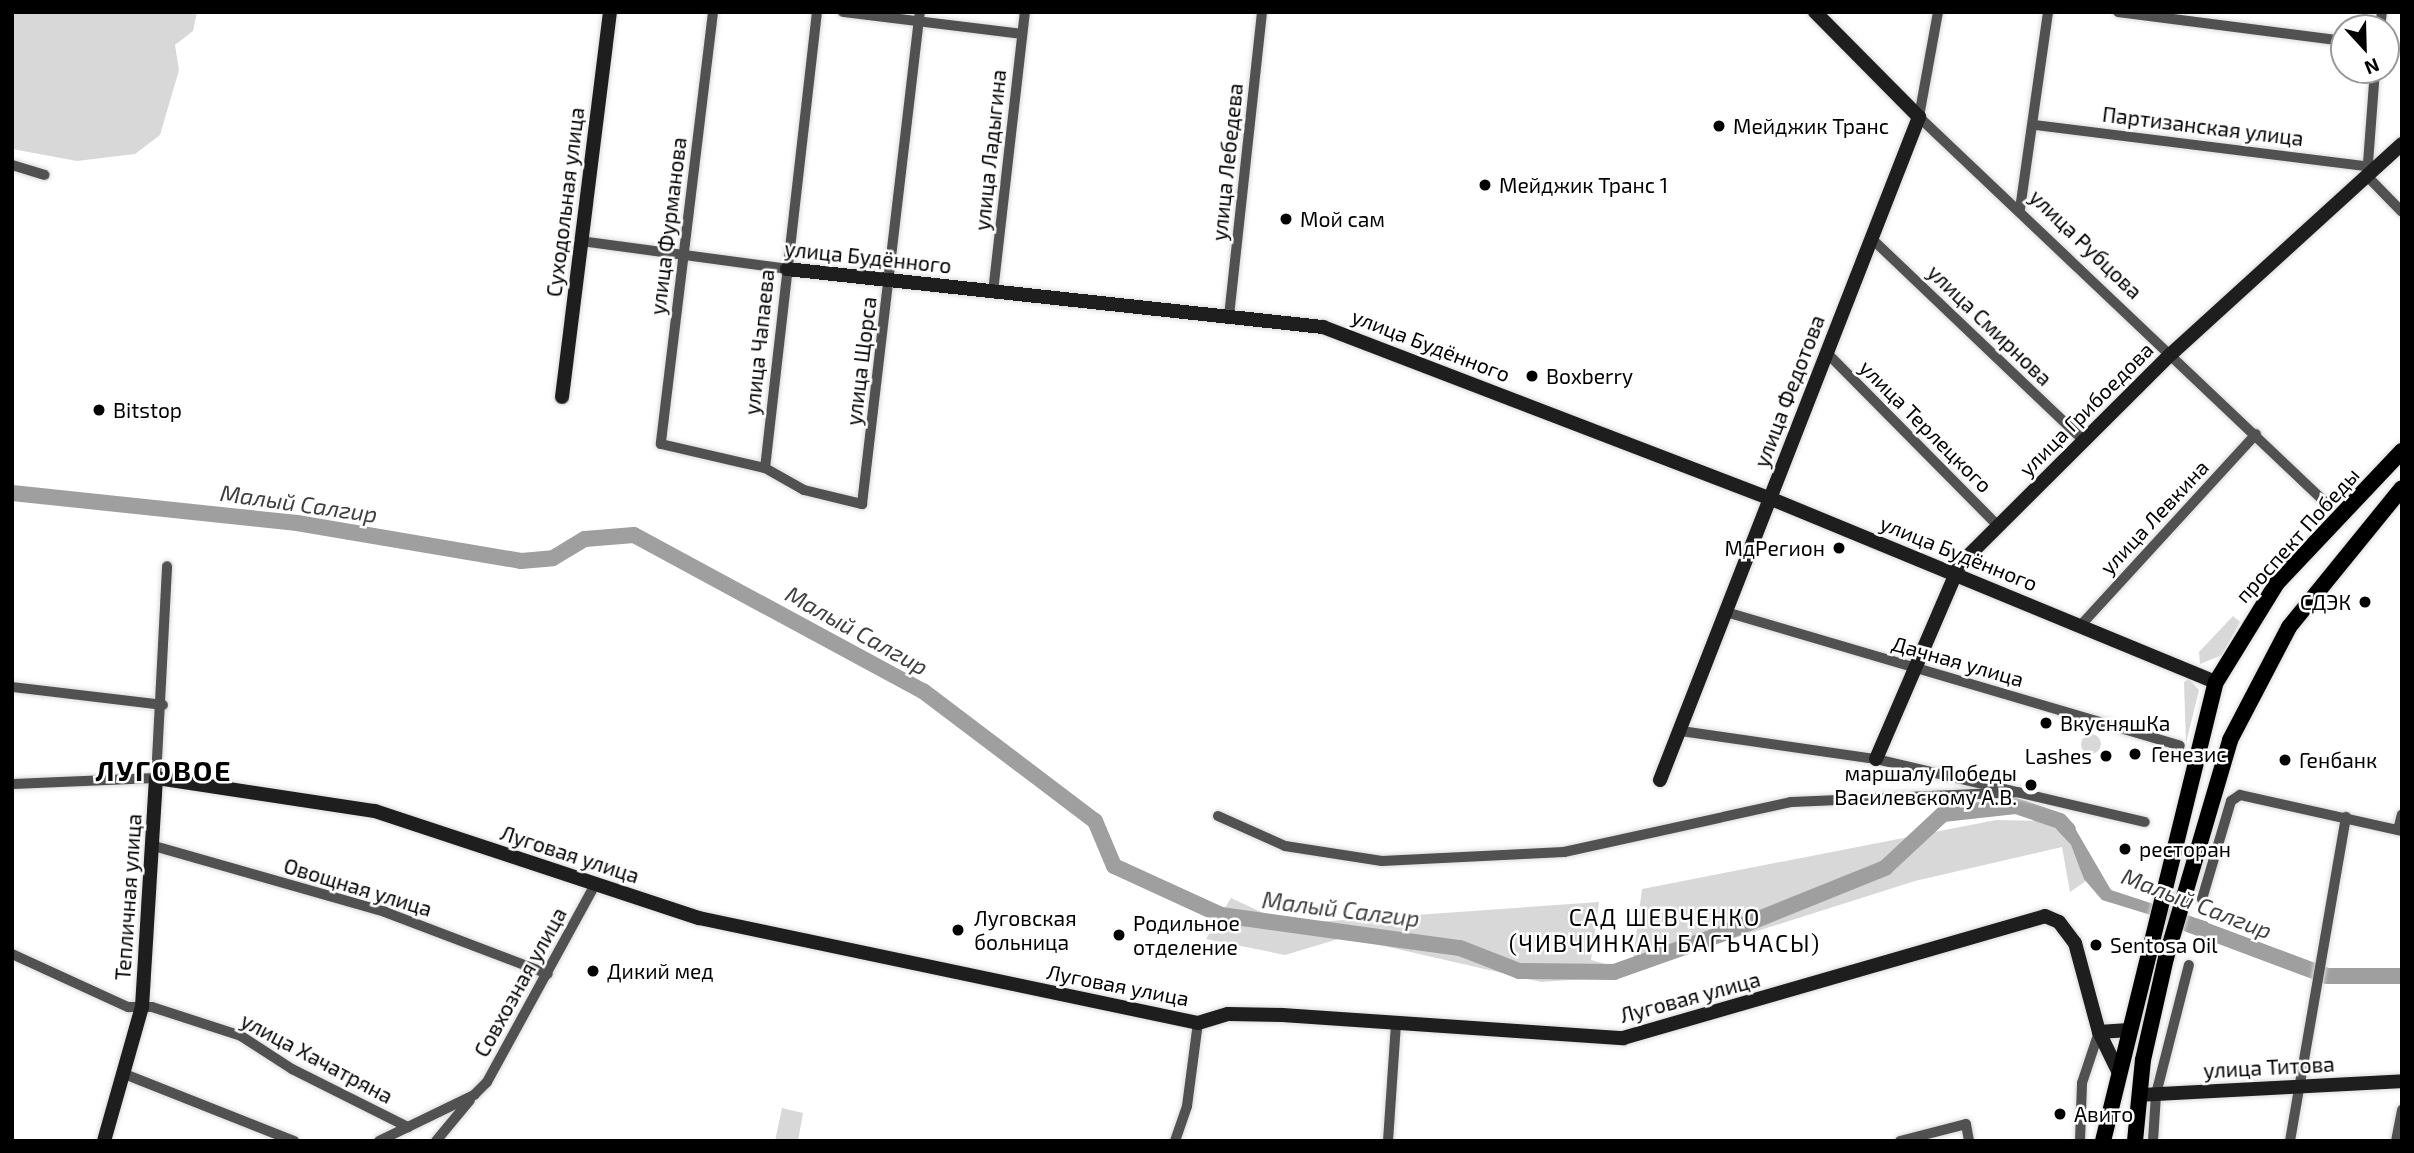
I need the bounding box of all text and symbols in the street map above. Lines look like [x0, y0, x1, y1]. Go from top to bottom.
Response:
north arrow [2330, 14, 2400, 84]
text: N [2362, 54, 2383, 80]
street label: улица Ладыгина [969, 68, 1011, 232]
street label: улица Лебедева [1206, 82, 1248, 242]
street label: Партизанская улица [2101, 101, 2305, 151]
street label: Суходольная улица [541, 106, 589, 298]
place label: Мейджик Транс [1733, 113, 1889, 139]
marker: Мейджик Транс [1711, 118, 1727, 134]
street label: улица Фурманова [645, 136, 691, 316]
place label: Мейджик Транс 1 [1499, 172, 1668, 198]
marker: Мейджик Транс 1 [1477, 177, 1493, 193]
street label: улица Рубцова [2025, 184, 2147, 304]
place label: Мой сам [1300, 206, 1385, 232]
marker: Мой сам [1278, 211, 1294, 227]
street label: улица Будённого [783, 236, 953, 278]
street label: улица Смирнова [1923, 259, 2057, 391]
street label: улица Чапаева [739, 268, 779, 416]
street label: улица Щорса [841, 295, 881, 427]
street label: улица Будённого [1348, 303, 1514, 387]
street label: улица Федотова [1748, 311, 1830, 471]
street label: улица Грибоедова [2014, 337, 2158, 481]
street label: улица Терлецкого [1854, 354, 1998, 498]
place label: Boxberry [1546, 363, 1633, 389]
marker: Boxberry [1524, 368, 1540, 384]
place label: Bitstop [113, 397, 182, 423]
marker: Bitstop [91, 402, 107, 418]
street label: улица Левкина [2095, 455, 2213, 579]
street label: проспект Победы [2230, 462, 2364, 608]
water label: Малый Салгир [219, 478, 379, 528]
street label: улица Будённого [1877, 510, 2041, 596]
place label: МдРегион [1724, 535, 1825, 561]
marker: МдРегион [1831, 540, 1847, 556]
water label: Малый Салгир [781, 580, 933, 680]
place label: СДЭК [2300, 589, 2351, 615]
marker: СДЭК [2357, 594, 2373, 610]
street label: Дачная улица [1889, 630, 2027, 692]
place label: ВкусняшКа [2060, 710, 2170, 736]
marker: ВкусняшКа [2038, 715, 2054, 731]
place label: Генезис [2151, 741, 2227, 767]
place label: Lashes [2025, 743, 2092, 769]
marker: Генезис [2125, 744, 2145, 764]
place label: Генбанк [2299, 747, 2377, 773]
marker: Lashes [2098, 748, 2114, 764]
marker: Генбанк [2277, 752, 2293, 768]
district label: ЛУГОВОЕ [96, 753, 232, 787]
place label: маршалу Победы Василевскому А.В. [1834, 760, 2017, 810]
marker: маршалу Победы Василевскому А.В. [2023, 777, 2039, 793]
street label: Тепличная улица [110, 813, 146, 981]
street label: Луговая улица [497, 820, 643, 888]
place label: ресторан [2139, 836, 2231, 862]
marker: ресторан [2117, 841, 2133, 857]
street label: Овощная улица [281, 852, 435, 922]
water label: Малый Салгир [2118, 862, 2276, 944]
water label: Малый Салгир [1261, 886, 1421, 932]
street label: Совхозная улица [468, 903, 572, 1061]
district label: САД ШЕВЧЕНКО (ЧИВЧИНКАН БАГЪЧАСЫ) [1511, 903, 1819, 957]
place label: Луговская больница [974, 905, 1077, 955]
place label: Родильное отделение [1133, 910, 1240, 960]
marker: Луговская больница [948, 920, 968, 940]
marker: Родильное отделение [1111, 927, 1127, 943]
place label: Sentosa Oil [2110, 932, 2218, 958]
marker: Sentosa Oil [2088, 937, 2104, 953]
place label: Дикий мед [607, 958, 714, 984]
street label: Луговая улица [1045, 959, 1191, 1011]
marker: Дикий мед [585, 963, 601, 979]
street label: Луговая улица [1617, 966, 1763, 1028]
street label: улица Хачатряна [237, 1007, 397, 1109]
street label: улица Титова [2203, 1051, 2335, 1083]
place label: Авито [2074, 1101, 2133, 1127]
marker: Авито [2052, 1106, 2068, 1122]

